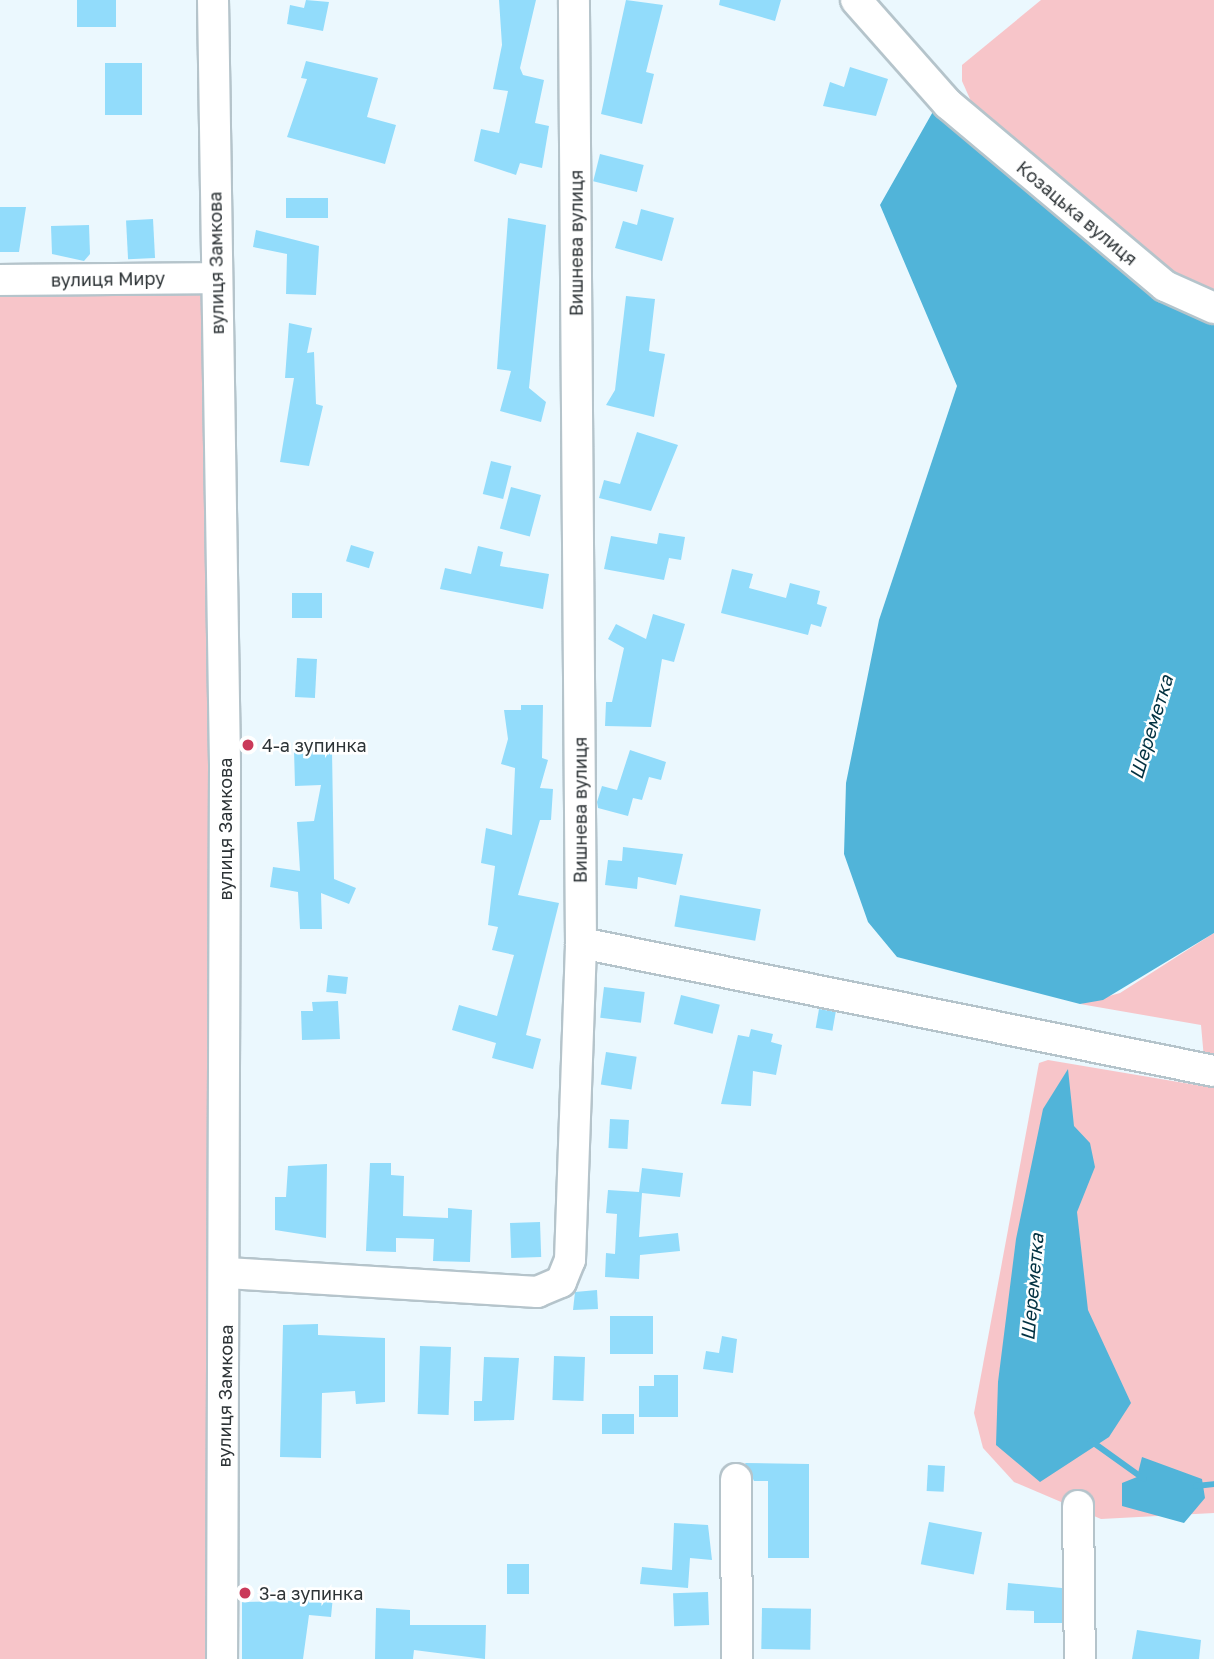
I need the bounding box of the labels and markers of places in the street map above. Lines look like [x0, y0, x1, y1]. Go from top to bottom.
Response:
place label: 4-а зупинка [262, 734, 367, 756]
marker: 4-а зупинка [240, 737, 256, 753]
place label: 3-а зупинка [259, 1582, 363, 1604]
marker: 3-а зупинка [237, 1585, 253, 1601]

